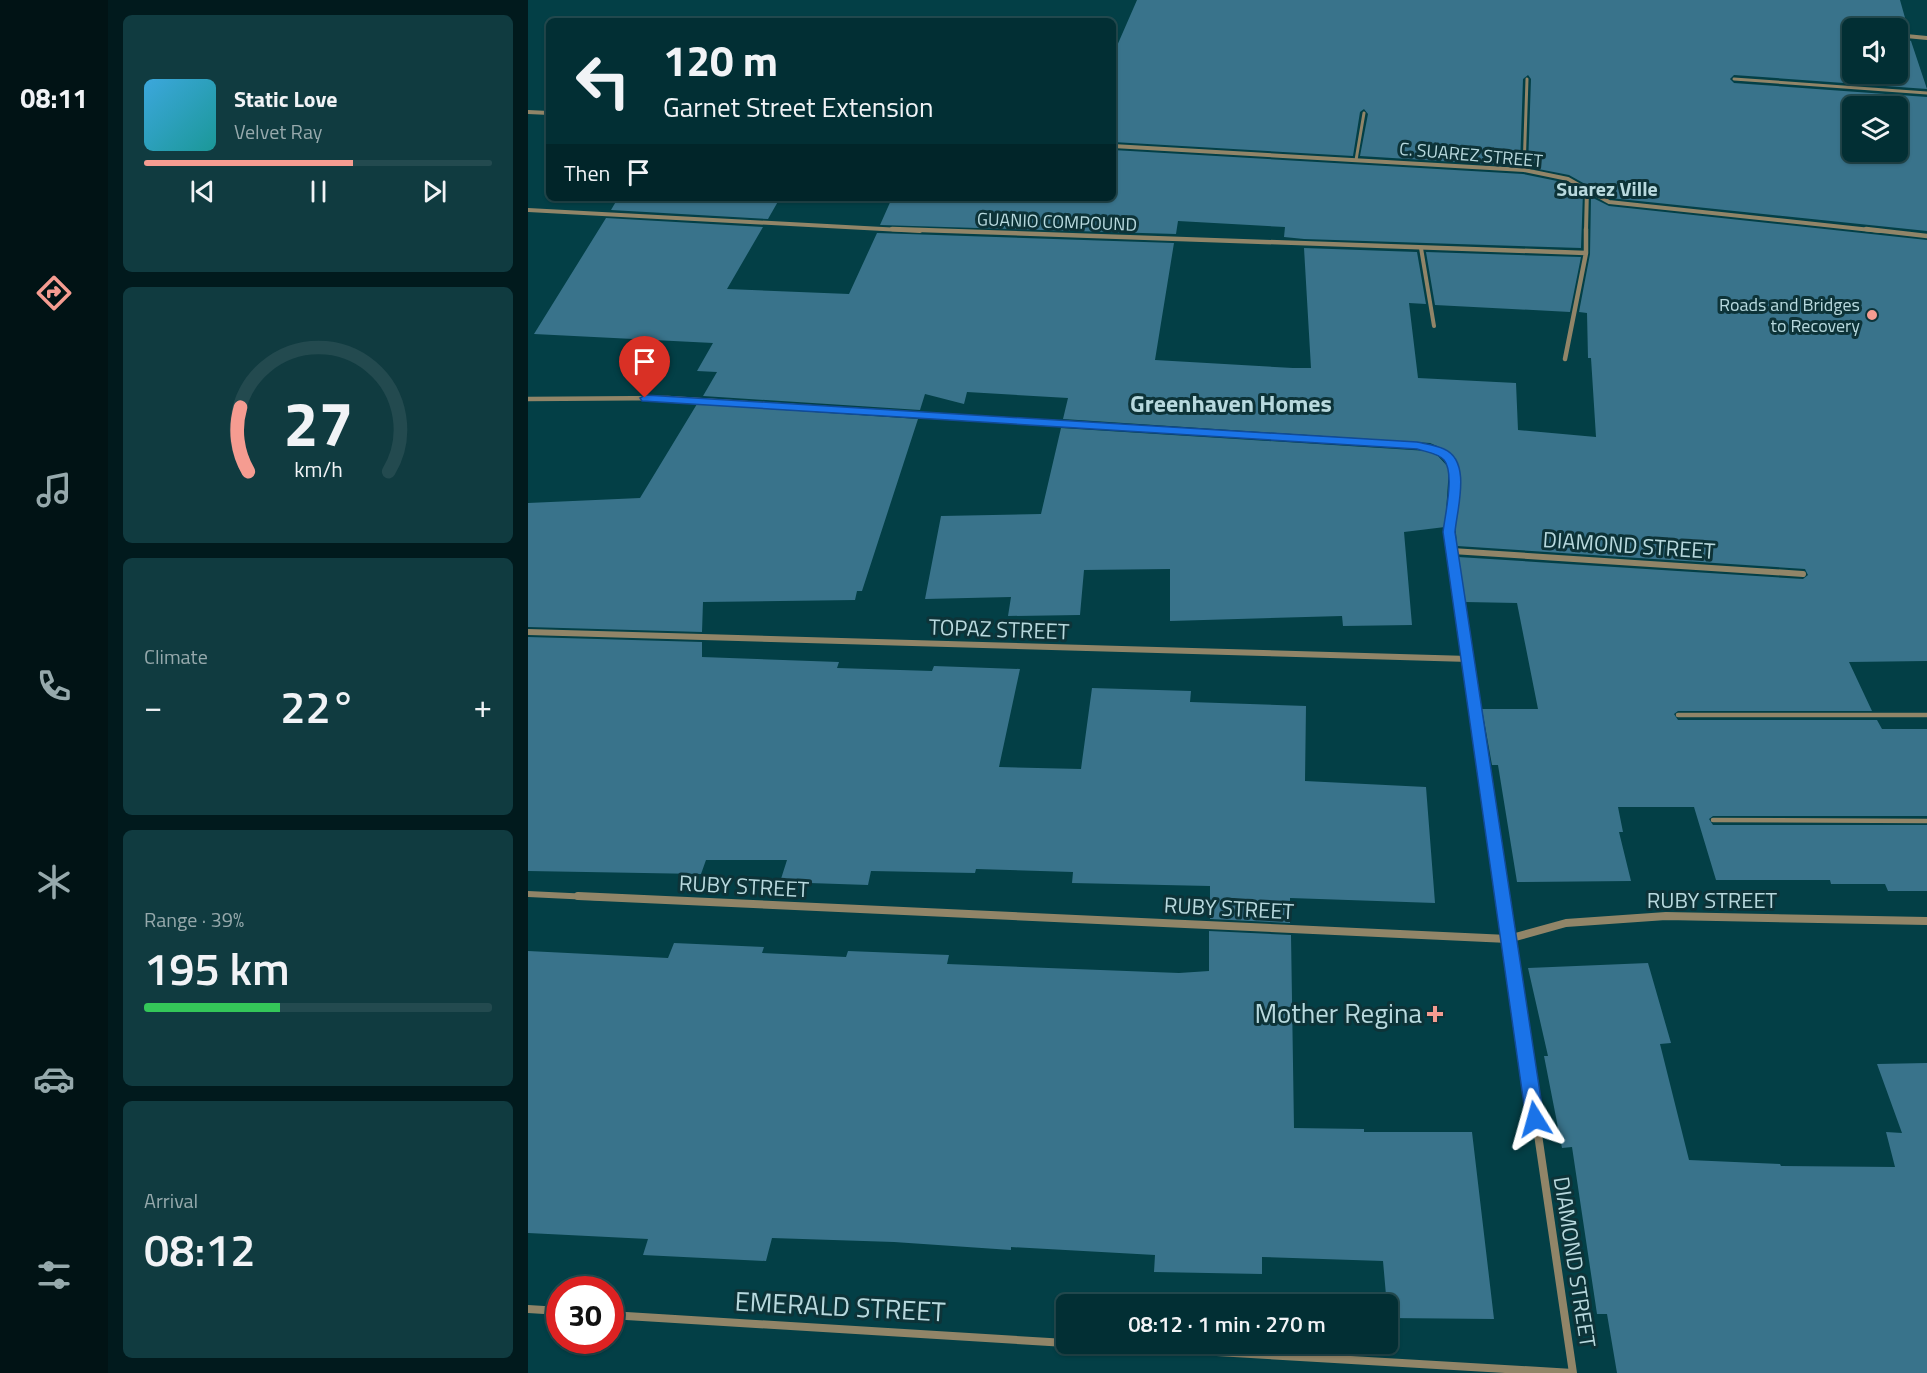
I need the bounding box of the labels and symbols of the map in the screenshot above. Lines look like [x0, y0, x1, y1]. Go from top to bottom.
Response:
street label: C. SUAREZ STREET [1398, 135, 1544, 174]
district label: Suarez Ville [1556, 173, 1658, 204]
street label: GUANIO COMPOUND [976, 205, 1138, 238]
place label: Roads and Bridges to Recovery [1719, 291, 1860, 339]
marker: Roads and Bridges to Recovery [1865, 308, 1879, 322]
pin [619, 336, 670, 398]
district label: Greenhaven Homes [1130, 385, 1332, 421]
street label: DIAMOND STREET [1542, 522, 1717, 568]
street label: TOPAZ STREET [928, 610, 1070, 648]
street label: RUBY STREET [678, 866, 810, 906]
street label: RUBY STREET [1647, 883, 1778, 917]
street label: RUBY STREET [1163, 888, 1295, 928]
place label: Mother Regina [1255, 992, 1422, 1033]
marker: Mother Regina [1426, 1005, 1444, 1023]
position arrow [1503, 1087, 1567, 1151]
street label: DIAMOND STREET [1545, 1174, 1605, 1350]
speed limit sign: 30 [546, 1276, 624, 1354]
street label: EMERALD STREET [734, 1280, 946, 1331]

